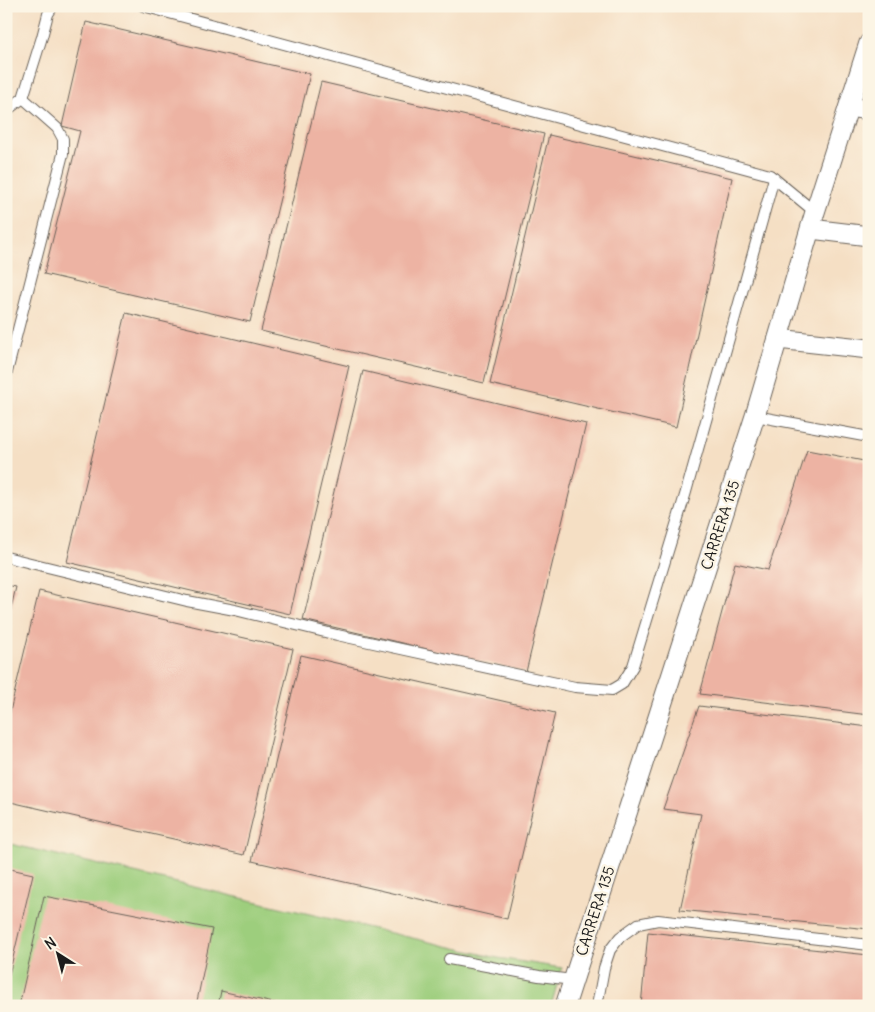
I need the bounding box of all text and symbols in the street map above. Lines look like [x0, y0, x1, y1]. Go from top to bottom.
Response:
street label: CARRERA 135 [697, 478, 743, 572]
street label: CARRERA 135 [572, 864, 618, 958]
north arrow [32, 930, 82, 980]
text: N [41, 933, 60, 954]

